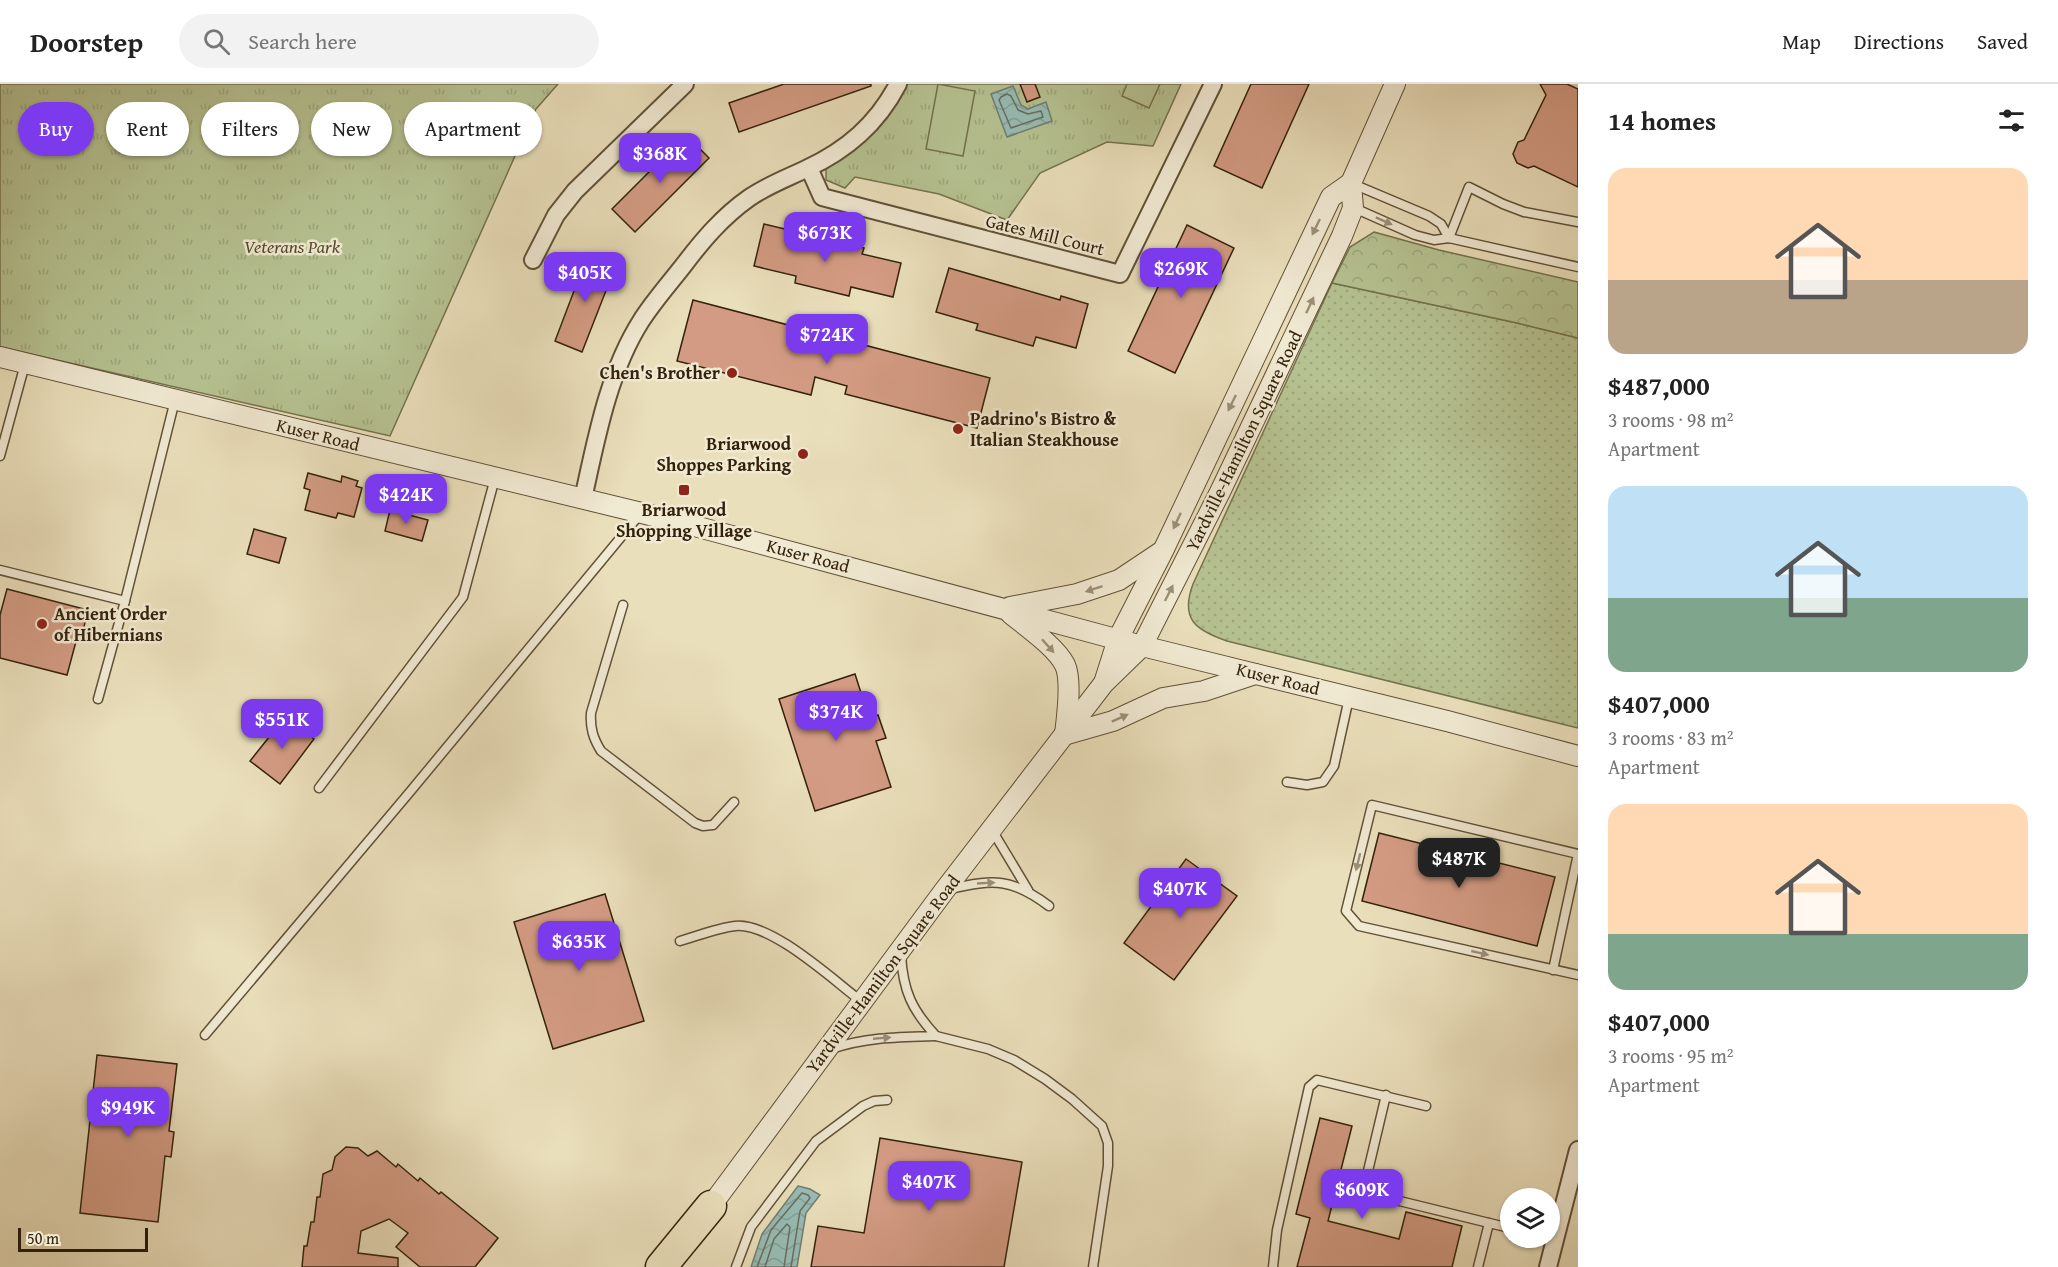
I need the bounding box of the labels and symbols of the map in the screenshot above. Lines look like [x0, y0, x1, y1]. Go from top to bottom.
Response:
pin: $368K [618, 133, 702, 184]
street label: Gates Mill Court [983, 207, 1108, 262]
pin: $673K [783, 212, 867, 263]
one-way arrow [1375, 217, 1392, 226]
one-way arrow [1312, 219, 1321, 236]
park label: Veterans Park [244, 233, 341, 260]
pin: $269K [1139, 248, 1223, 299]
pin: $405K [543, 252, 627, 303]
one-way arrow [1305, 296, 1314, 313]
pin: $724K [785, 314, 869, 365]
street label: Yardville-Hamilton Square Road [1178, 326, 1309, 556]
place label: Chen's Brother [600, 359, 721, 386]
marker: Chen's Brother [725, 366, 739, 380]
one-way arrow [1227, 395, 1236, 412]
place label: Padrino's Bistro & Italian Steakhouse [970, 405, 1119, 453]
street label: Kuser Road [274, 411, 363, 458]
marker: Padrino's Bistro & Italian Steakhouse [951, 422, 965, 436]
place label: Briarwood Shoppes Parking [656, 430, 792, 478]
marker: Briarwood Shoppes Parking [796, 447, 810, 461]
pin: $424K [364, 474, 448, 525]
marker: Briarwood Shopping Village [677, 483, 691, 497]
place label: Briarwood Shopping Village [616, 496, 752, 544]
one-way arrow [1172, 513, 1181, 530]
street label: Kuser Road [764, 531, 853, 580]
one-way arrow [1085, 584, 1103, 594]
one-way arrow [1164, 585, 1174, 602]
place label: Ancient Order of Hibernians [54, 600, 168, 648]
marker: Ancient Order of Hibernians [35, 617, 49, 631]
one-way arrow [1041, 639, 1055, 653]
street label: Kuser Road [1234, 655, 1323, 702]
pin: $374K [794, 691, 878, 742]
pin: $551K [240, 699, 324, 750]
one-way arrow [1111, 712, 1129, 722]
pin: $487K [1417, 838, 1501, 889]
one-way arrow [1353, 852, 1363, 871]
street label: Yardville-Hamilton Square Road [799, 868, 967, 1079]
pin: $407K [1138, 868, 1222, 919]
one-way arrow [977, 878, 996, 887]
pin: $635K [537, 921, 621, 972]
one-way arrow [1471, 949, 1489, 959]
one-way arrow [873, 1033, 892, 1043]
pin: $949K [86, 1087, 170, 1138]
pin: $407K [887, 1161, 971, 1212]
pin: $609K [1320, 1169, 1404, 1220]
scale bar [18, 1225, 148, 1252]

